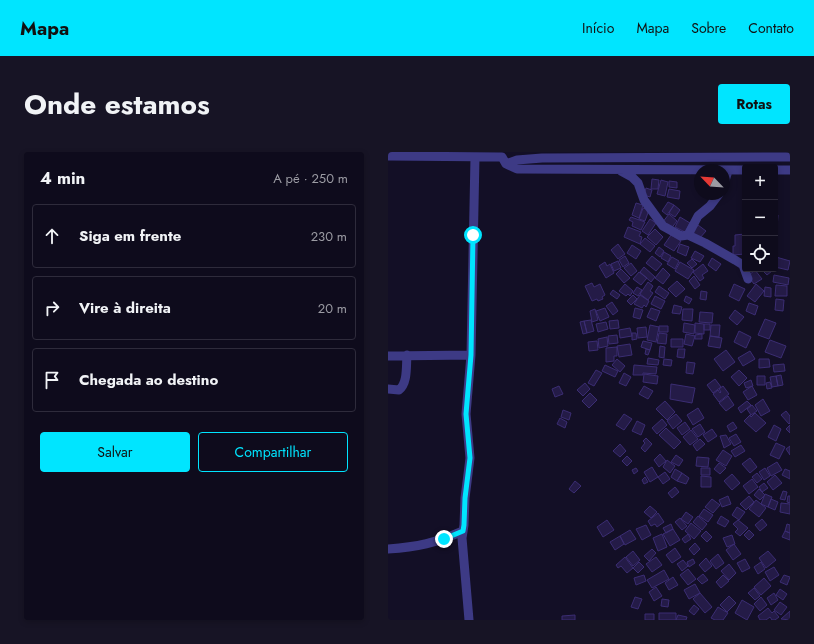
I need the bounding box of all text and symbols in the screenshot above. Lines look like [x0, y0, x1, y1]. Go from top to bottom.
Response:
text: Mapa [20, 15, 69, 42]
text: Início [582, 18, 614, 38]
text: Mapa [636, 18, 669, 38]
text: Sobre [691, 18, 726, 38]
text: Contato [748, 18, 794, 38]
text: Onde estamos [24, 84, 210, 125]
button: Rotas [718, 84, 790, 124]
north arrow [694, 164, 730, 200]
map controls [742, 164, 778, 272]
button: + [742, 164, 778, 200]
text: 4 min [40, 166, 85, 190]
text: A pé · 250 m [273, 169, 348, 188]
button: − [742, 200, 778, 236]
icon: ahead [41, 225, 63, 247]
text: Siga em frente [79, 225, 181, 247]
route start [464, 226, 482, 244]
text: 230 m [311, 227, 347, 246]
button: locate [742, 236, 778, 272]
icon: right [41, 297, 63, 319]
text: Vire à direita [79, 297, 171, 319]
text: 20 m [318, 299, 347, 318]
icon: arrive [41, 369, 63, 391]
text: Chegada ao destino [79, 369, 218, 391]
button: Salvar [40, 432, 190, 472]
button: Compartilhar [198, 432, 348, 472]
route end [435, 530, 453, 548]

